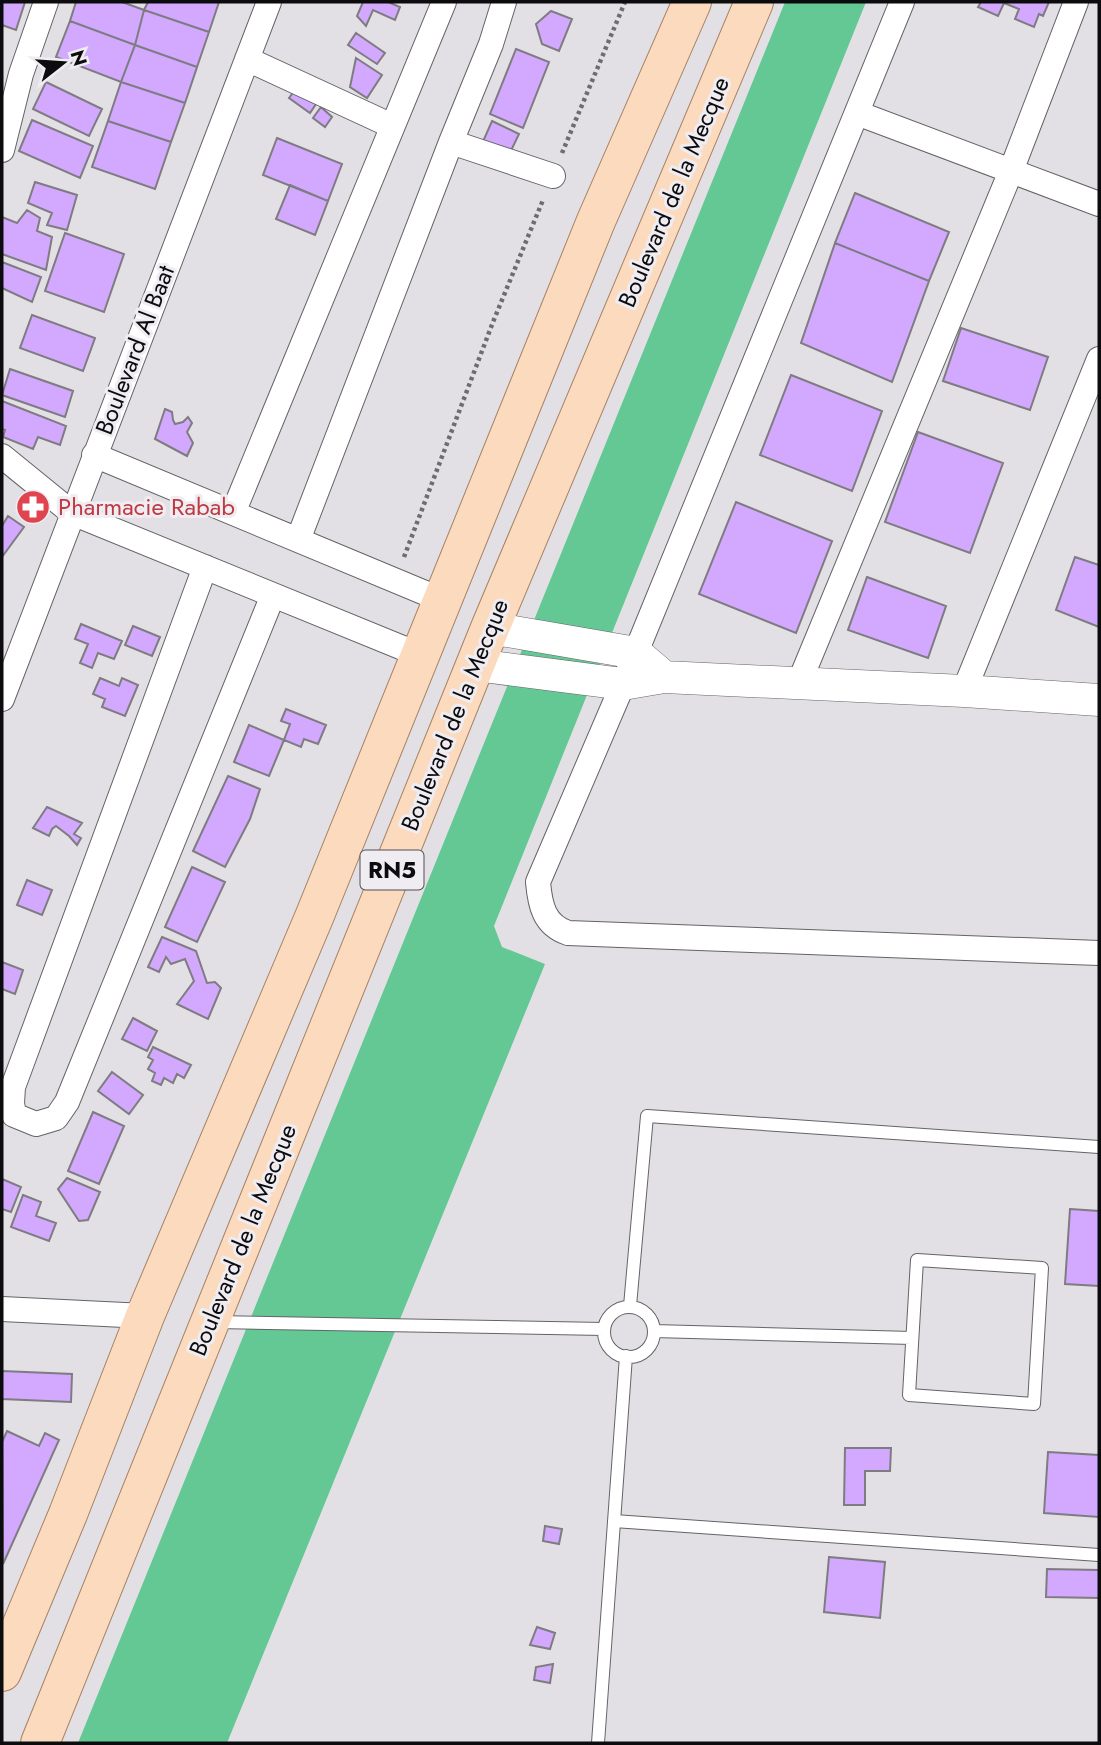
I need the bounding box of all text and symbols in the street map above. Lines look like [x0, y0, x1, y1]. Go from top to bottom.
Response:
north arrow [28, 28, 98, 98]
text: N [64, 47, 94, 69]
street label: Boulevard de la Mecque [609, 71, 738, 312]
street label: Boulevard Al Baat [86, 260, 183, 439]
pharmacy icon: Pharmacie Rabab [14, 488, 52, 526]
place label: Pharmacie Rabab [58, 489, 235, 524]
street label: Boulevard de la Mecque [392, 594, 517, 836]
road number: RN5 [360, 850, 424, 890]
street label: Boulevard de la Mecque [180, 1119, 305, 1361]

